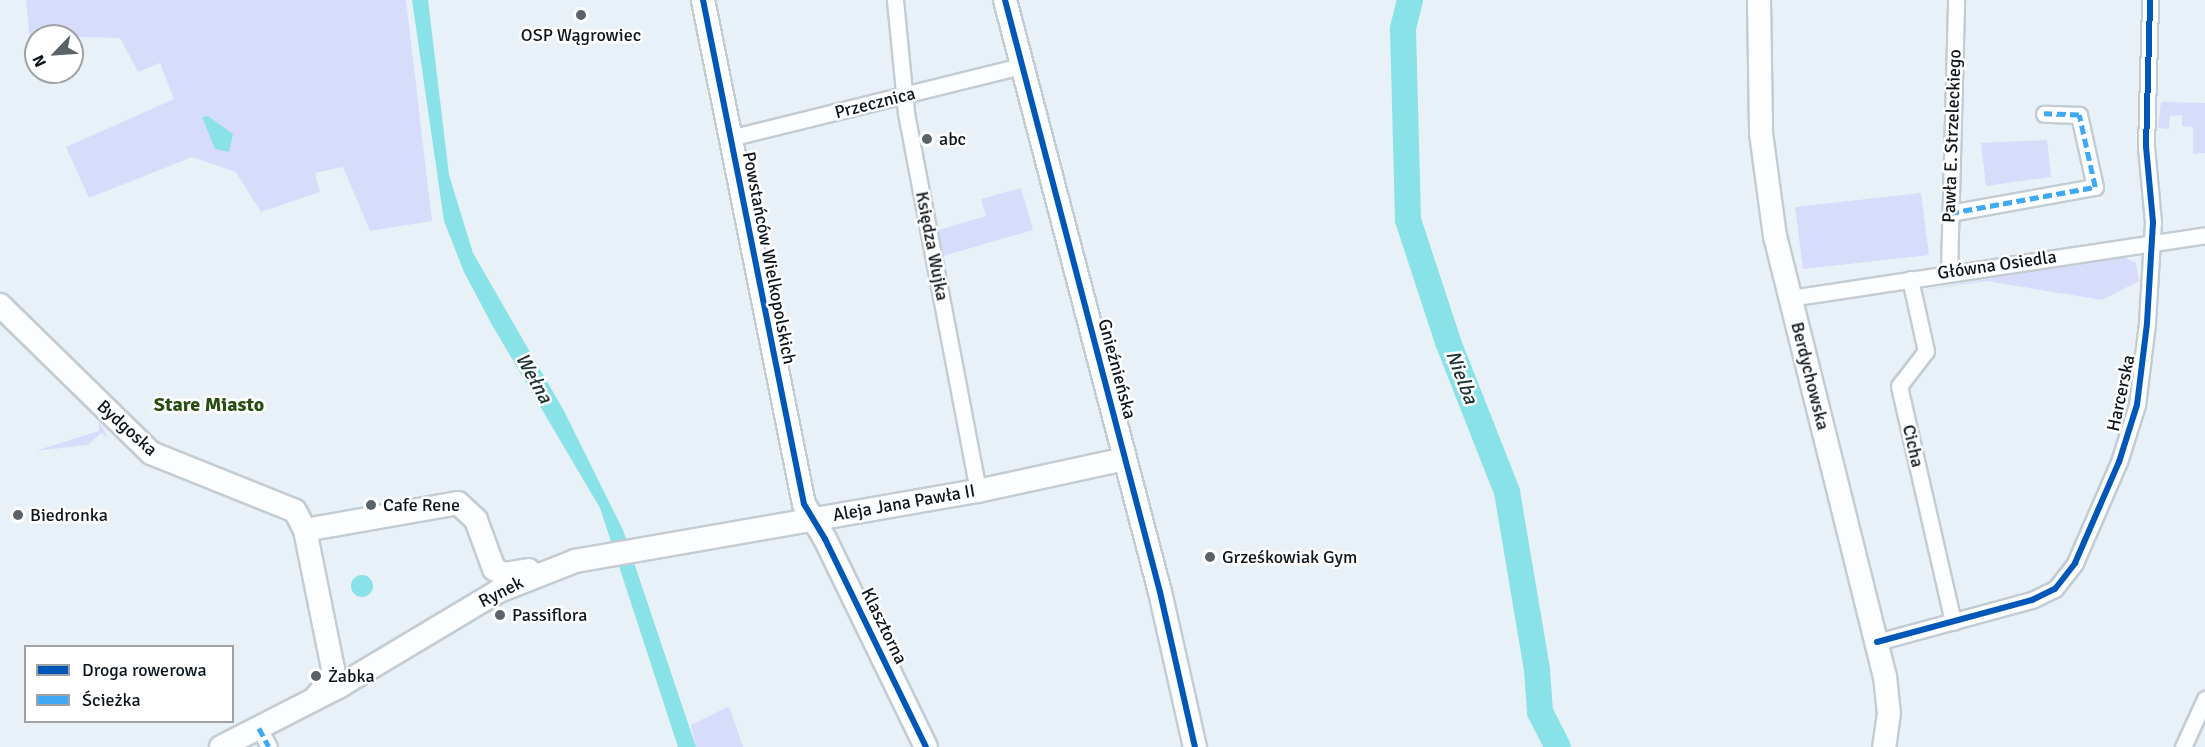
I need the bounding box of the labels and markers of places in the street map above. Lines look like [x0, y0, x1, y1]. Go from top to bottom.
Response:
marker: OSP Wągrowiec [574, 8, 588, 22]
place label: OSP Wągrowiec [521, 24, 641, 46]
place label: abc [939, 128, 966, 150]
marker: abc [920, 132, 934, 146]
place label: Cafe Rene [383, 494, 460, 516]
marker: Cafe Rene [364, 498, 378, 512]
place label: Biedronka [30, 504, 108, 526]
marker: Biedronka [11, 508, 25, 522]
place label: Grześkowiak Gym [1222, 546, 1357, 568]
marker: Grześkowiak Gym [1203, 550, 1217, 564]
place label: Passiflora [512, 604, 587, 626]
marker: Passiflora [493, 608, 507, 622]
place label: Żabka [328, 665, 375, 687]
marker: Żabka [309, 669, 323, 683]

